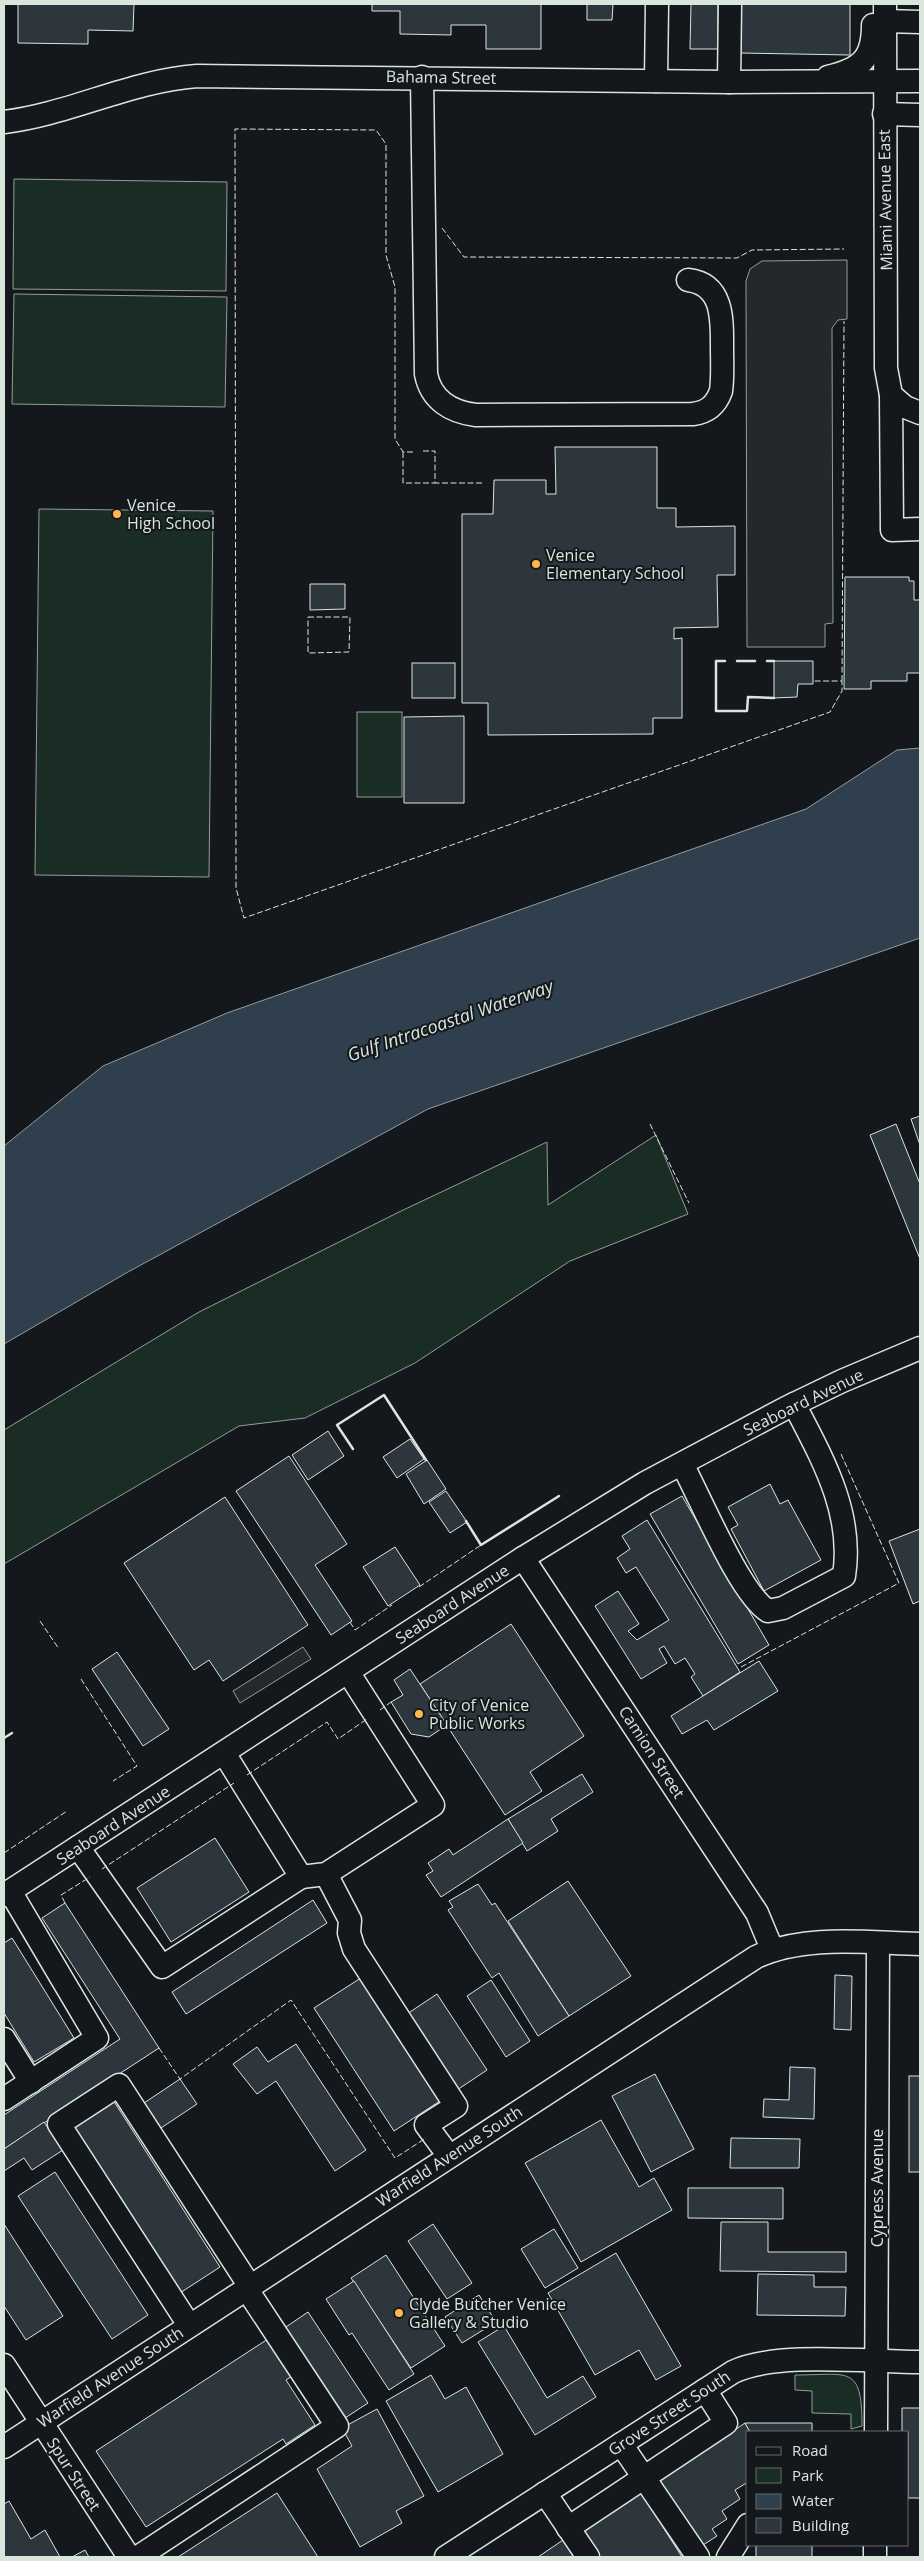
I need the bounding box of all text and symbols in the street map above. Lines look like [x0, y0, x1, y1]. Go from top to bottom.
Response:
street label: Bahama Street [386, 65, 497, 89]
street label: Miami Avenue East [873, 129, 897, 271]
place label: Venice High School [127, 494, 215, 534]
marker: Venice High School [111, 508, 123, 520]
place label: Venice Elementary School [546, 544, 684, 584]
marker: Venice Elementary School [530, 558, 542, 570]
water label: Gulf Intracoastal Waterway [344, 973, 558, 1067]
street label: Seaboard Avenue [739, 1363, 867, 1441]
street label: Seaboard Avenue [391, 1559, 513, 1649]
place label: City of Venice Public Works [429, 1694, 529, 1734]
street label: Camion Street [614, 1702, 690, 1803]
marker: City of Venice Public Works [413, 1708, 425, 1720]
street label: Seaboard Avenue [52, 1780, 174, 1870]
street label: Warfield Avenue South [372, 2100, 526, 2212]
street label: Cypress Avenue [866, 2129, 888, 2247]
place label: Clyde Butcher Venice Gallery & Studio [409, 2293, 566, 2333]
marker: Clyde Butcher Venice Gallery & Studio [393, 2307, 405, 2319]
street label: Warfield Avenue South [33, 2321, 187, 2433]
street label: Grove Street South [604, 2365, 734, 2461]
legend [746, 2431, 909, 2546]
street label: Spur Street [42, 2433, 106, 2515]
text: Road [792, 2440, 828, 2460]
text: Park [792, 2465, 823, 2485]
text: Water [792, 2490, 834, 2510]
text: Building [792, 2515, 849, 2535]

